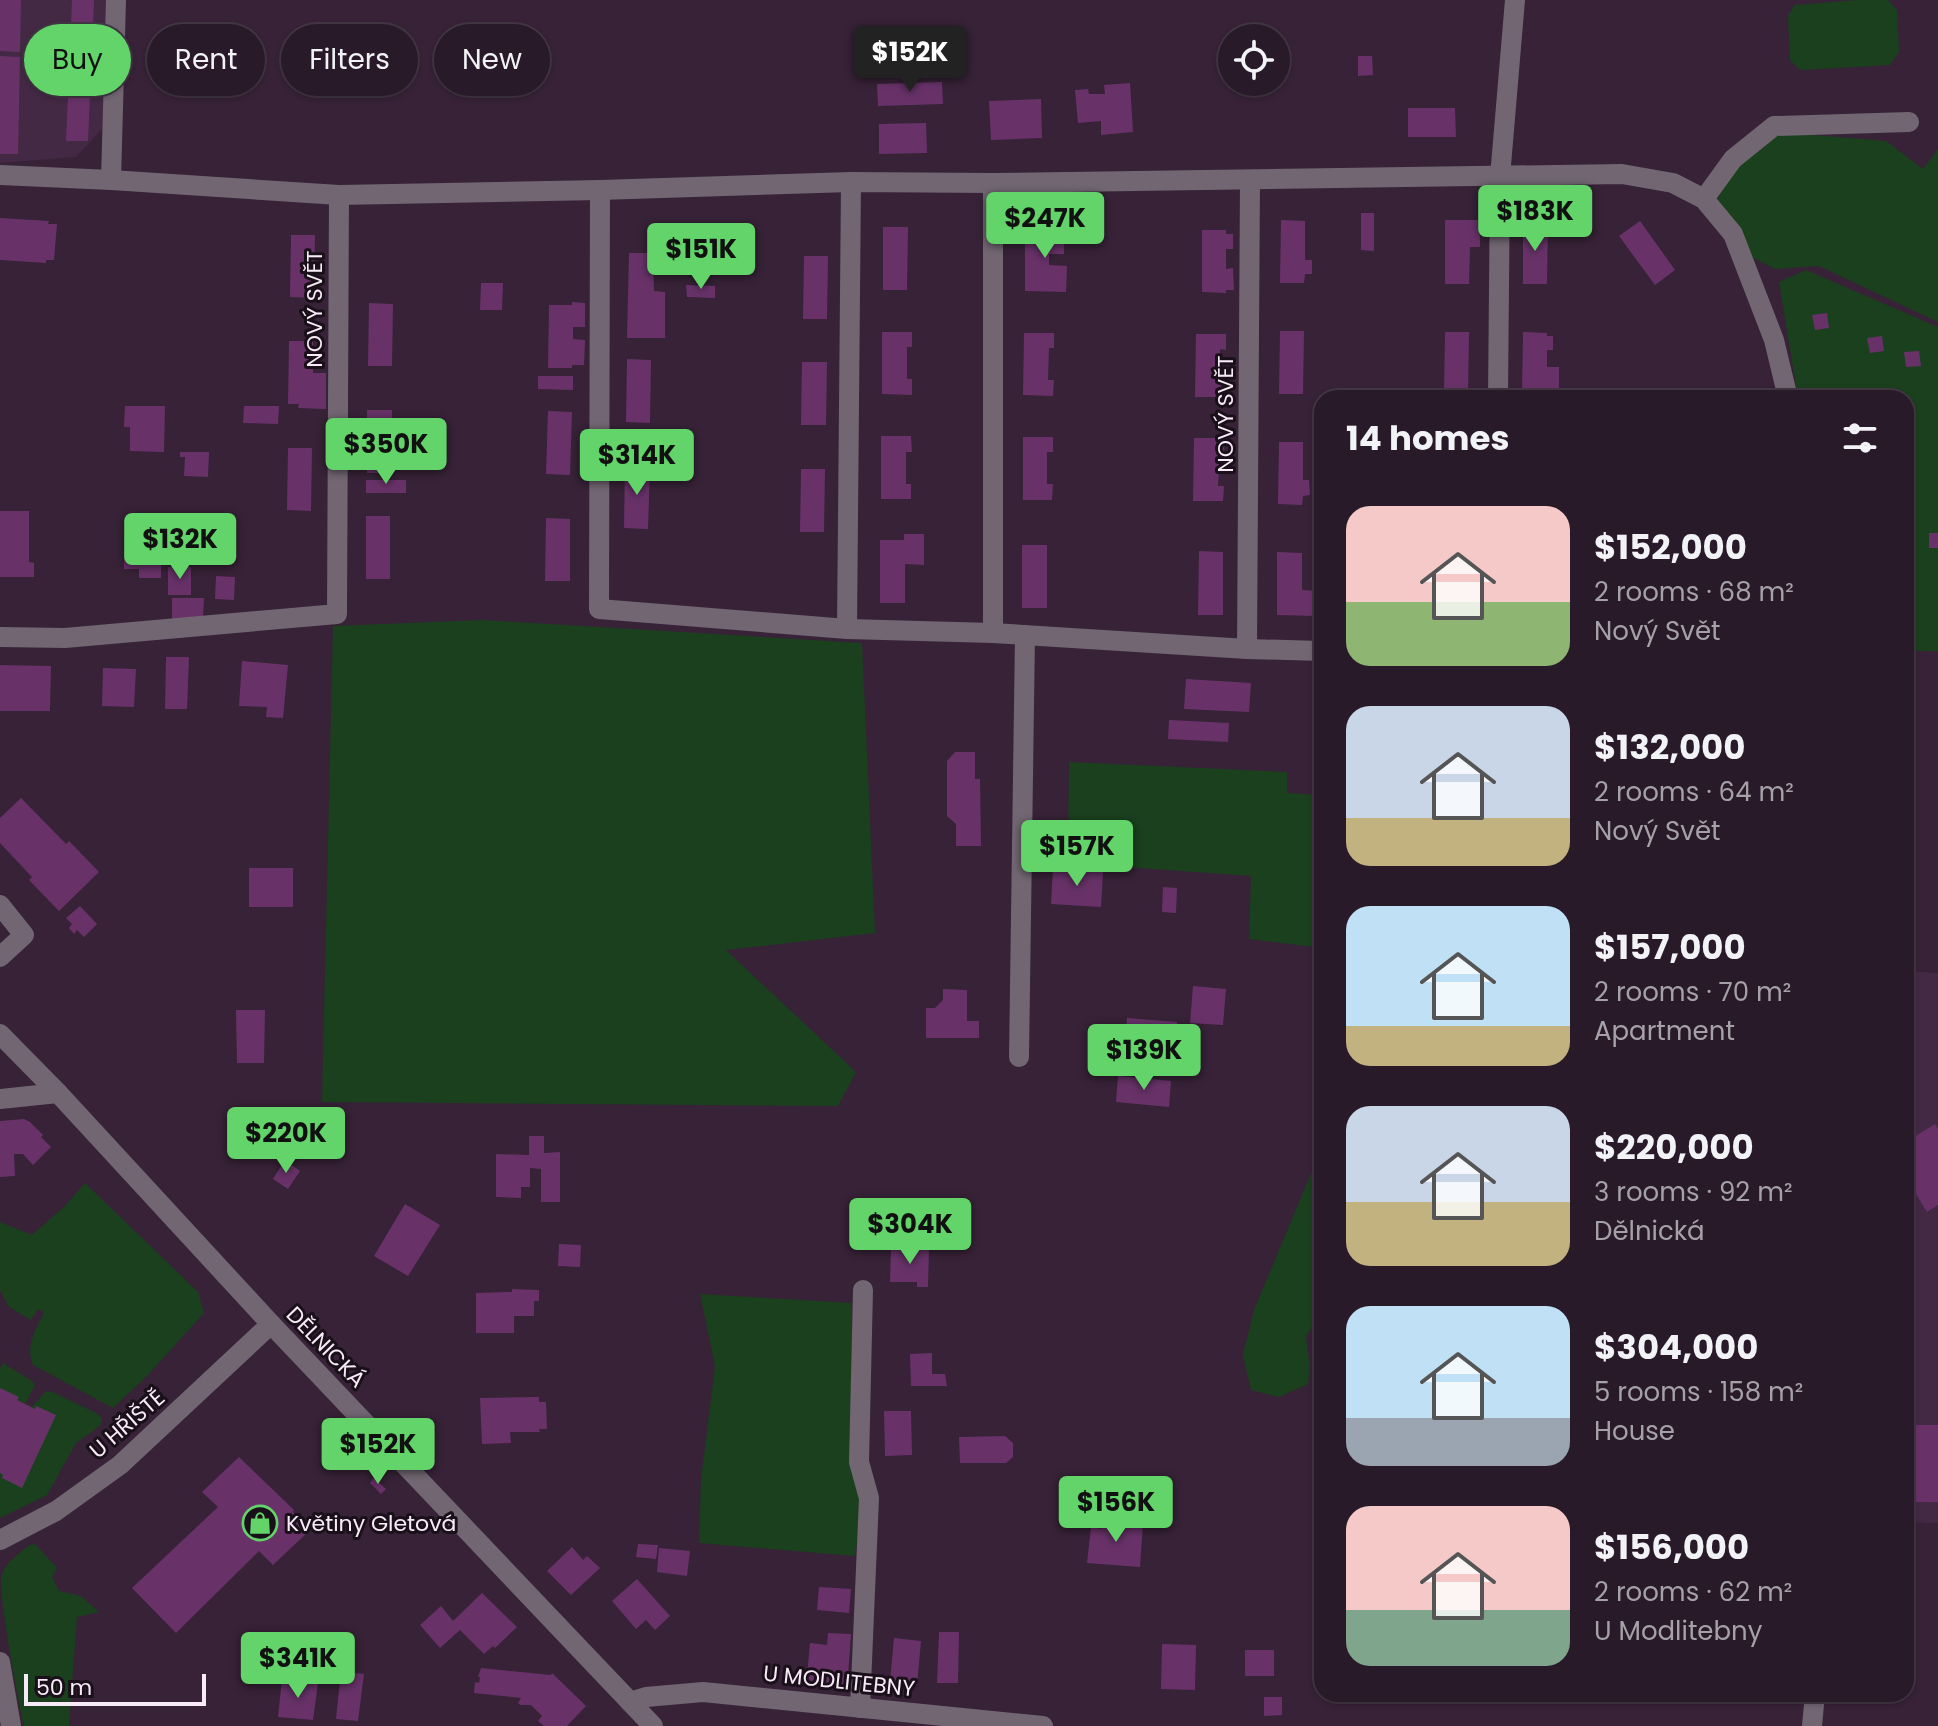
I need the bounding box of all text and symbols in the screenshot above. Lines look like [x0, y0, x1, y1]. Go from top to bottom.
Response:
chip: Buy [24, 24, 131, 96]
chip: Rent [147, 24, 265, 96]
chip: Filters [281, 24, 418, 96]
chip: New [434, 24, 550, 96]
map controls [1218, 24, 1290, 96]
button: locate [1218, 24, 1290, 96]
pin: $152K [854, 26, 966, 94]
text: $152K [872, 34, 948, 70]
pin: $183K [1479, 185, 1591, 253]
pin: $247K [989, 192, 1101, 260]
text: $183K [1496, 193, 1574, 229]
text: $247K [1004, 200, 1086, 236]
pin: $151K [645, 223, 757, 291]
text: $151K [665, 231, 737, 267]
street label: NOVÝ SVĚT [299, 250, 330, 368]
street label: NOVÝ SVĚT [1210, 355, 1241, 473]
text: 14 homes [1346, 414, 1510, 462]
icon: filters [1838, 416, 1882, 460]
pin: $350K [330, 418, 442, 486]
text: $350K [344, 426, 428, 462]
pin: $314K [581, 429, 693, 497]
text: $314K [598, 437, 676, 473]
pin: $132K [124, 513, 236, 581]
text: $132K [142, 521, 218, 557]
text: $152,000 [1594, 523, 1747, 571]
icon: home [1410, 538, 1506, 634]
text: 2 rooms · 68 m² [1594, 574, 1794, 610]
text: Nový Svět [1594, 613, 1721, 649]
text: $132,000 [1594, 723, 1745, 771]
icon: home [1410, 738, 1506, 834]
text: 2 rooms · 64 m² [1594, 774, 1794, 810]
text: Nový Svět [1594, 813, 1721, 849]
pin: $157K [1021, 820, 1133, 888]
text: $157K [1039, 828, 1115, 864]
text: $157,000 [1594, 923, 1746, 971]
icon: home [1410, 938, 1506, 1034]
text: 2 rooms · 70 m² [1594, 974, 1791, 1010]
text: Apartment [1594, 1013, 1735, 1049]
pin: $139K [1088, 1024, 1200, 1092]
text: $139K [1106, 1032, 1182, 1068]
pin: $220K [230, 1107, 342, 1175]
text: $220K [245, 1115, 327, 1151]
text: $220,000 [1594, 1123, 1754, 1171]
icon: home [1410, 1138, 1506, 1234]
text: 3 rooms · 92 m² [1594, 1174, 1793, 1210]
pin: $304K [854, 1198, 966, 1266]
text: $304K [867, 1206, 953, 1242]
text: Dělnická [1594, 1213, 1705, 1249]
street label: DĚLNICKÁ [279, 1299, 373, 1395]
text: $304,000 [1594, 1323, 1758, 1371]
icon: home [1410, 1338, 1506, 1434]
text: 5 rooms · 158 m² [1594, 1374, 1803, 1410]
street label: U HŘIŠTĚ [83, 1383, 171, 1465]
text: House [1594, 1413, 1675, 1449]
pin: $152K [322, 1418, 434, 1486]
text: $152K [340, 1426, 416, 1462]
pin: $156K [1060, 1476, 1172, 1544]
text: $156K [1077, 1484, 1155, 1520]
shop icon: Květiny Gletová [241, 1504, 279, 1542]
place label: Květiny Gletová [286, 1508, 456, 1539]
text: $156,000 [1594, 1523, 1749, 1571]
icon: home [1410, 1538, 1506, 1634]
text: 2 rooms · 62 m² [1594, 1574, 1792, 1610]
text: U Modlitebny [1594, 1613, 1762, 1649]
pin: $341K [242, 1632, 354, 1700]
text: $341K [259, 1640, 337, 1676]
street label: U MODLITEBNY [762, 1658, 917, 1704]
scale bar [24, 1670, 206, 1706]
text: 50 m [36, 1672, 92, 1703]

